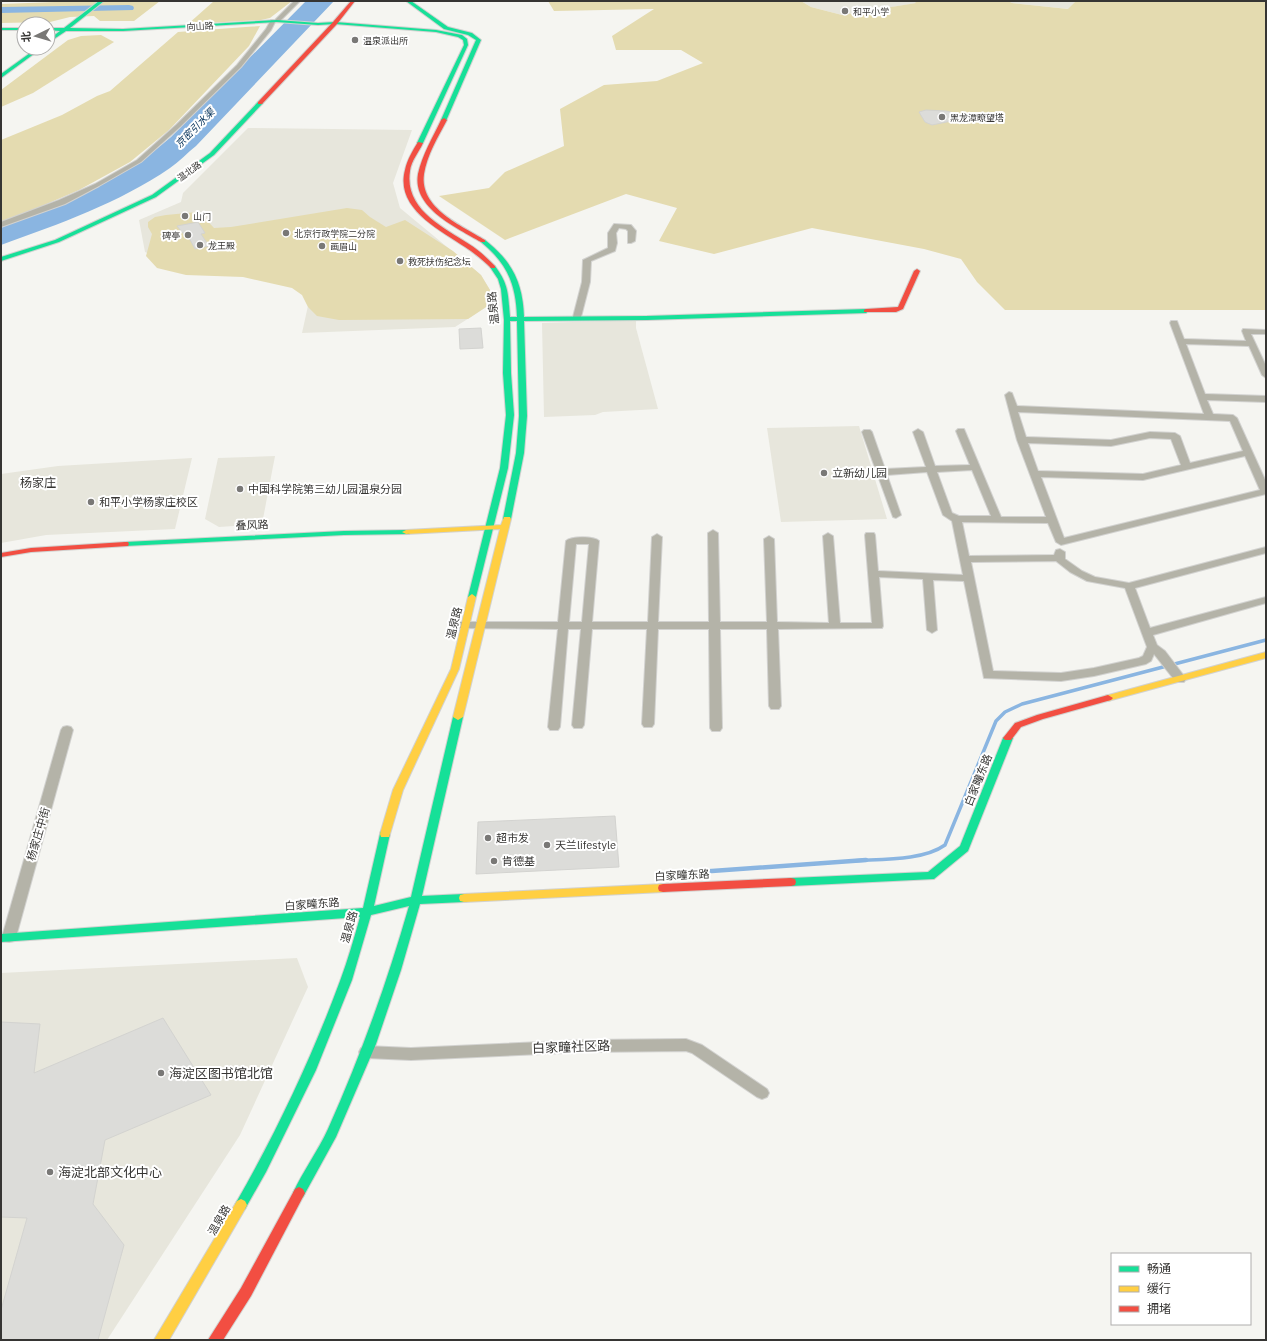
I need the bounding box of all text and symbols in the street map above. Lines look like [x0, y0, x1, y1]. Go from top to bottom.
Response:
marker: 和平小学 [840, 6, 850, 16]
place label: 和平小学 [853, 6, 889, 17]
north arrow [16, 16, 56, 56]
street label: 向山路 [186, 20, 214, 32]
text: 北 [19, 31, 33, 43]
marker: 温泉派出所 [350, 35, 360, 45]
place label: 温泉派出所 [363, 35, 408, 46]
water label: 京密引水渠 [173, 104, 219, 150]
marker: 黑龙潭瞭望塔 [937, 112, 947, 122]
place label: 黑龙潭瞭望塔 [950, 112, 1004, 123]
street label: 温北路 [175, 159, 203, 183]
marker: 山门 [180, 211, 190, 221]
place label: 山门 [193, 211, 211, 222]
marker: 北京行政学院二分院 [281, 228, 291, 238]
place label: 北京行政学院二分院 [294, 228, 375, 239]
place label: 碑亭 [162, 230, 180, 241]
marker: 碑亭 [183, 230, 193, 240]
marker: 龙王殿 [195, 240, 205, 250]
place label: 龙王殿 [208, 240, 235, 251]
marker: 画眉山 [317, 241, 327, 251]
place label: 画眉山 [330, 241, 357, 252]
marker: 救死扶伤纪念坛 [395, 256, 405, 266]
place label: 救死扶伤纪念坛 [408, 256, 471, 267]
street label: 温泉路 [484, 291, 502, 325]
place label: 立新幼儿园 [832, 466, 887, 480]
marker: 立新幼儿园 [819, 468, 829, 478]
district label: 杨家庄 [20, 475, 56, 490]
place label: 中国科学院第三幼儿园温泉分园 [248, 482, 402, 496]
marker: 中国科学院第三幼儿园温泉分园 [235, 484, 245, 494]
place label: 和平小学杨家庄校区 [99, 495, 198, 509]
marker: 和平小学杨家庄校区 [86, 497, 96, 507]
street label: 叠风路 [235, 517, 269, 533]
street label: 温泉路 [443, 605, 465, 641]
street label: 白家疃东路 [961, 752, 995, 808]
street label: 杨家庄中街 [24, 806, 52, 862]
place label: 超市发 [496, 831, 529, 845]
marker: 超市发 [483, 833, 493, 843]
place label: 天兰lifestyle [555, 838, 616, 852]
marker: 天兰lifestyle [542, 840, 552, 850]
place label: 肯德基 [502, 854, 535, 868]
marker: 肯德基 [489, 856, 499, 866]
street label: 白家疃东路 [654, 867, 710, 883]
street label: 白家疃东路 [284, 895, 340, 913]
street label: 温泉路 [338, 909, 360, 945]
street label: 白家疃社区路 [532, 1037, 610, 1057]
place label: 海淀区图书馆北馆 [169, 1065, 273, 1082]
marker: 海淀区图书馆北馆 [156, 1068, 166, 1078]
place label: 海淀北部文化中心 [58, 1164, 162, 1181]
marker: 海淀北部文化中心 [45, 1167, 55, 1177]
street label: 温泉路 [205, 1202, 233, 1238]
legend [1111, 1253, 1251, 1325]
text: 畅通 [1147, 1261, 1171, 1276]
text: 缓行 [1147, 1281, 1171, 1296]
text: 拥堵 [1147, 1301, 1171, 1316]

